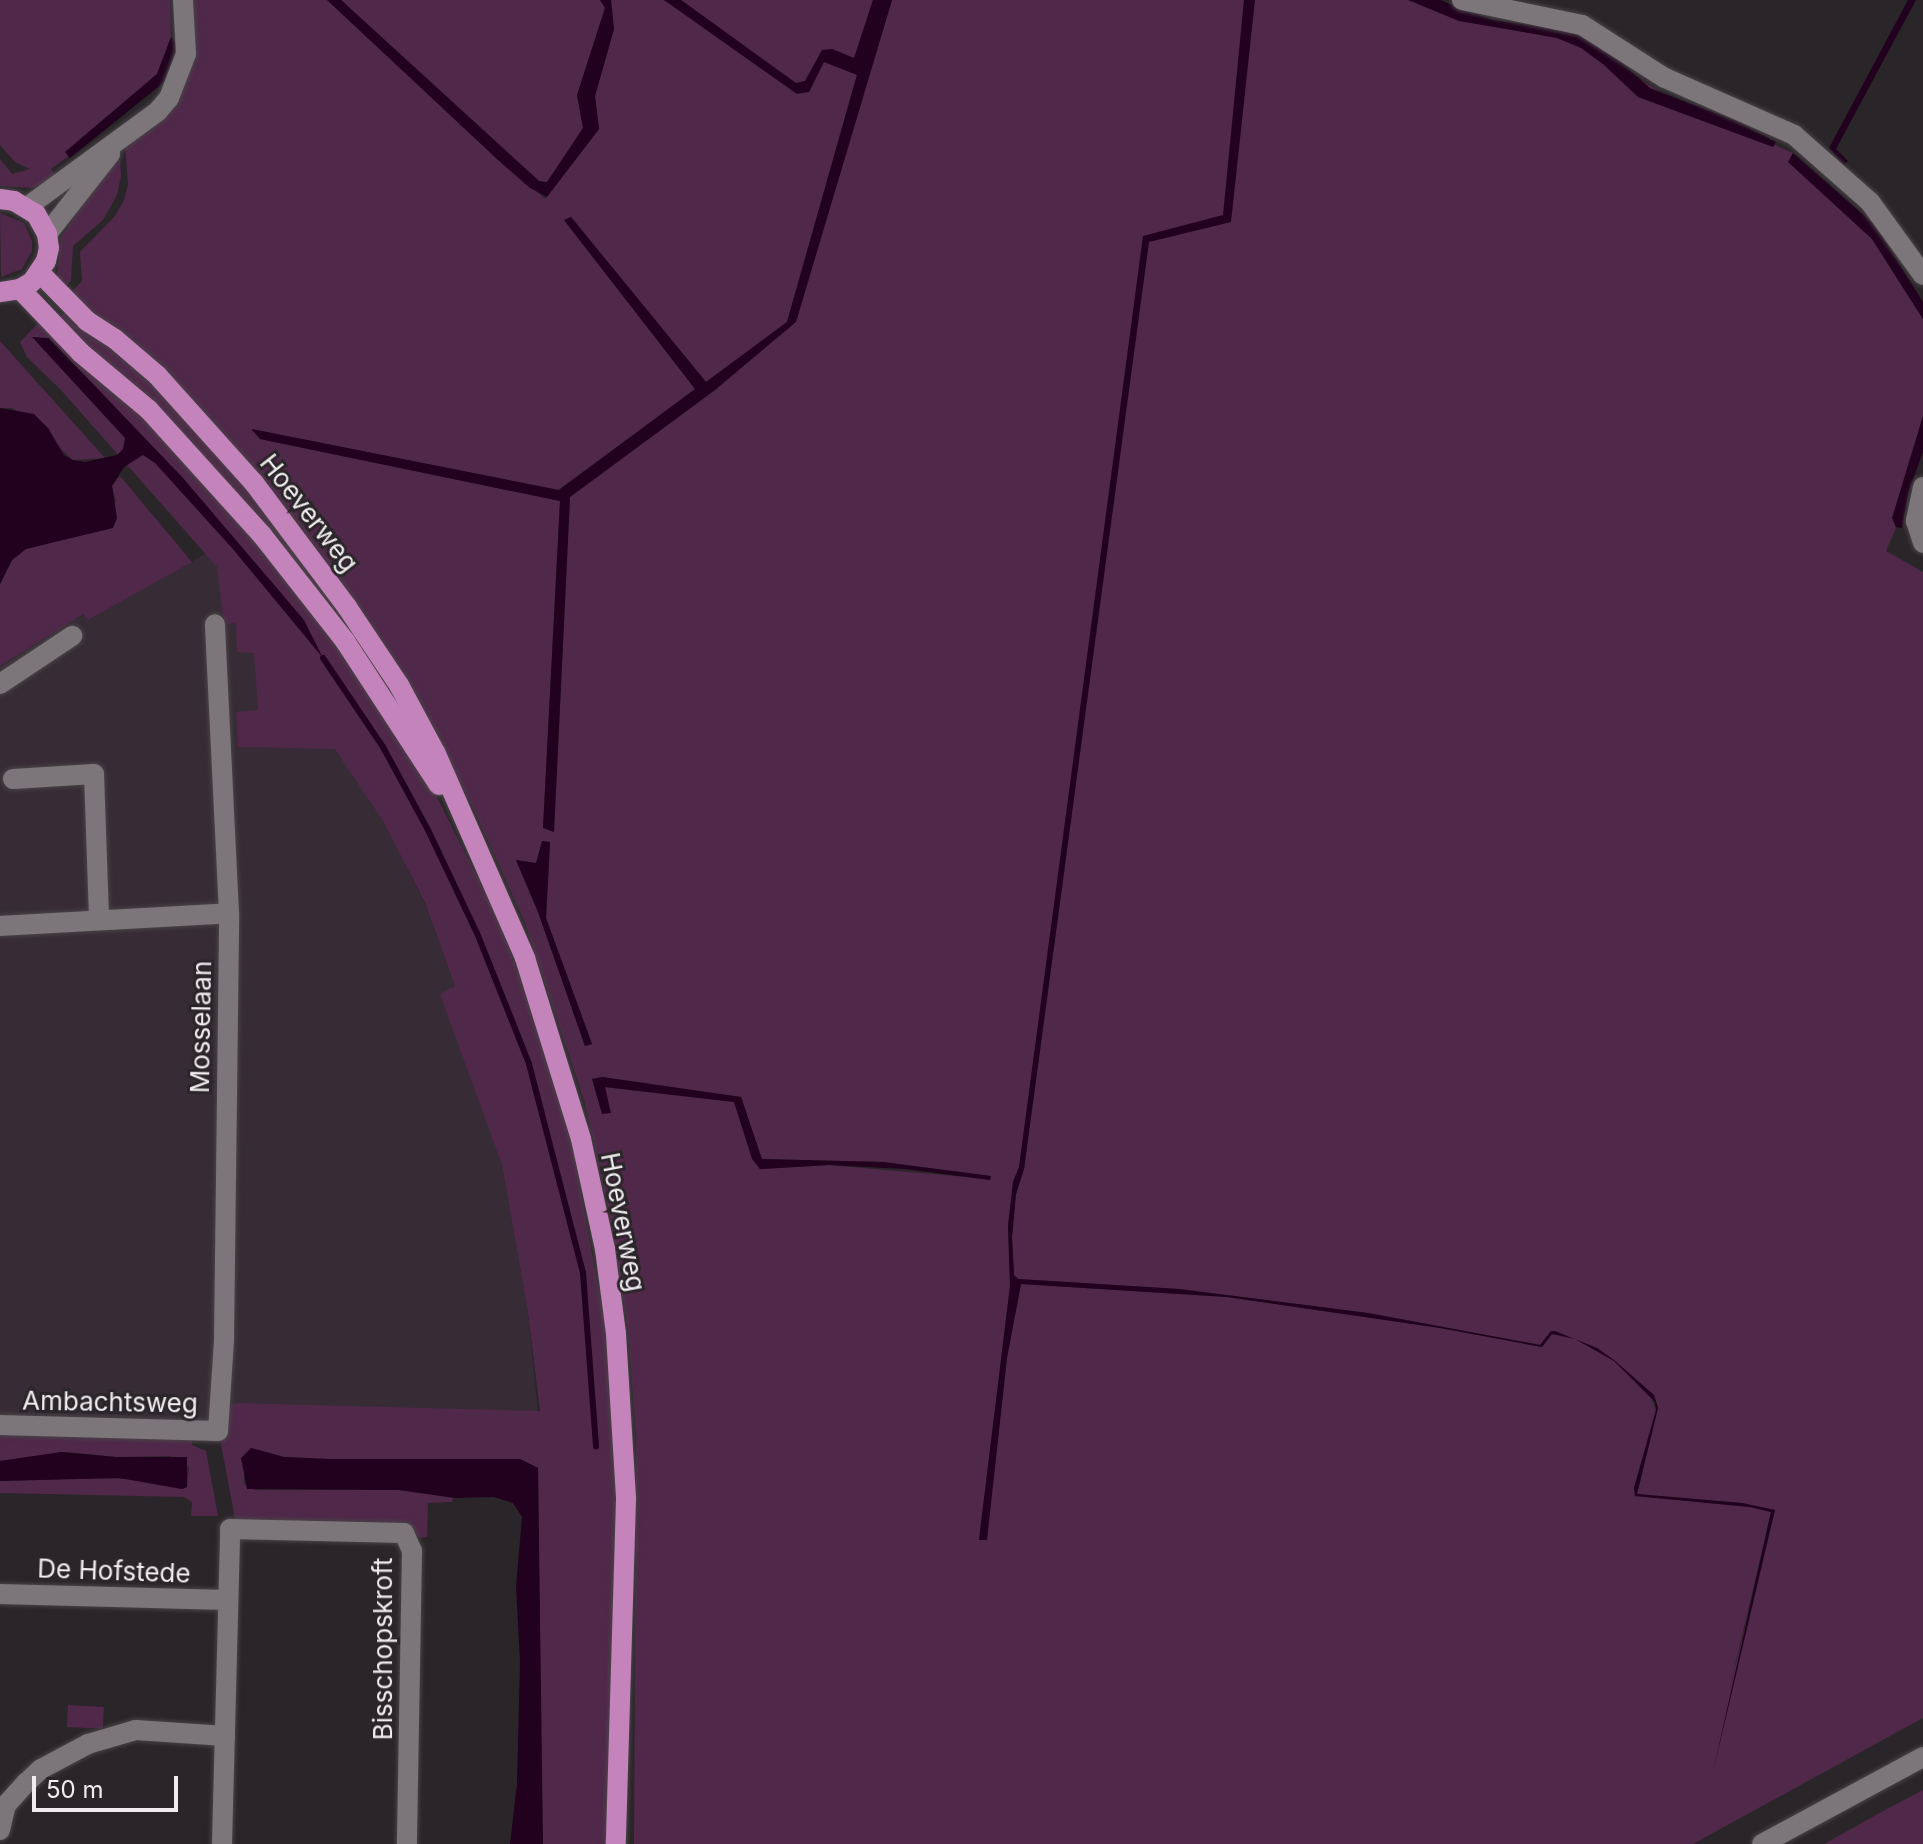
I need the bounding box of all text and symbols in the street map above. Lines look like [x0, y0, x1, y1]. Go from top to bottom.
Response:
street label: Hoeverweg [253, 448, 365, 578]
street label: Mosselaan [184, 960, 218, 1094]
street label: Hoeverweg [594, 1150, 652, 1294]
street label: Ambachtsweg [22, 1385, 198, 1419]
street label: De Hofstede [37, 1553, 191, 1589]
street label: Bisschopskroft [367, 1558, 399, 1740]
scale bar [36, 1760, 182, 1810]
text: 50 m [46, 1775, 104, 1804]

